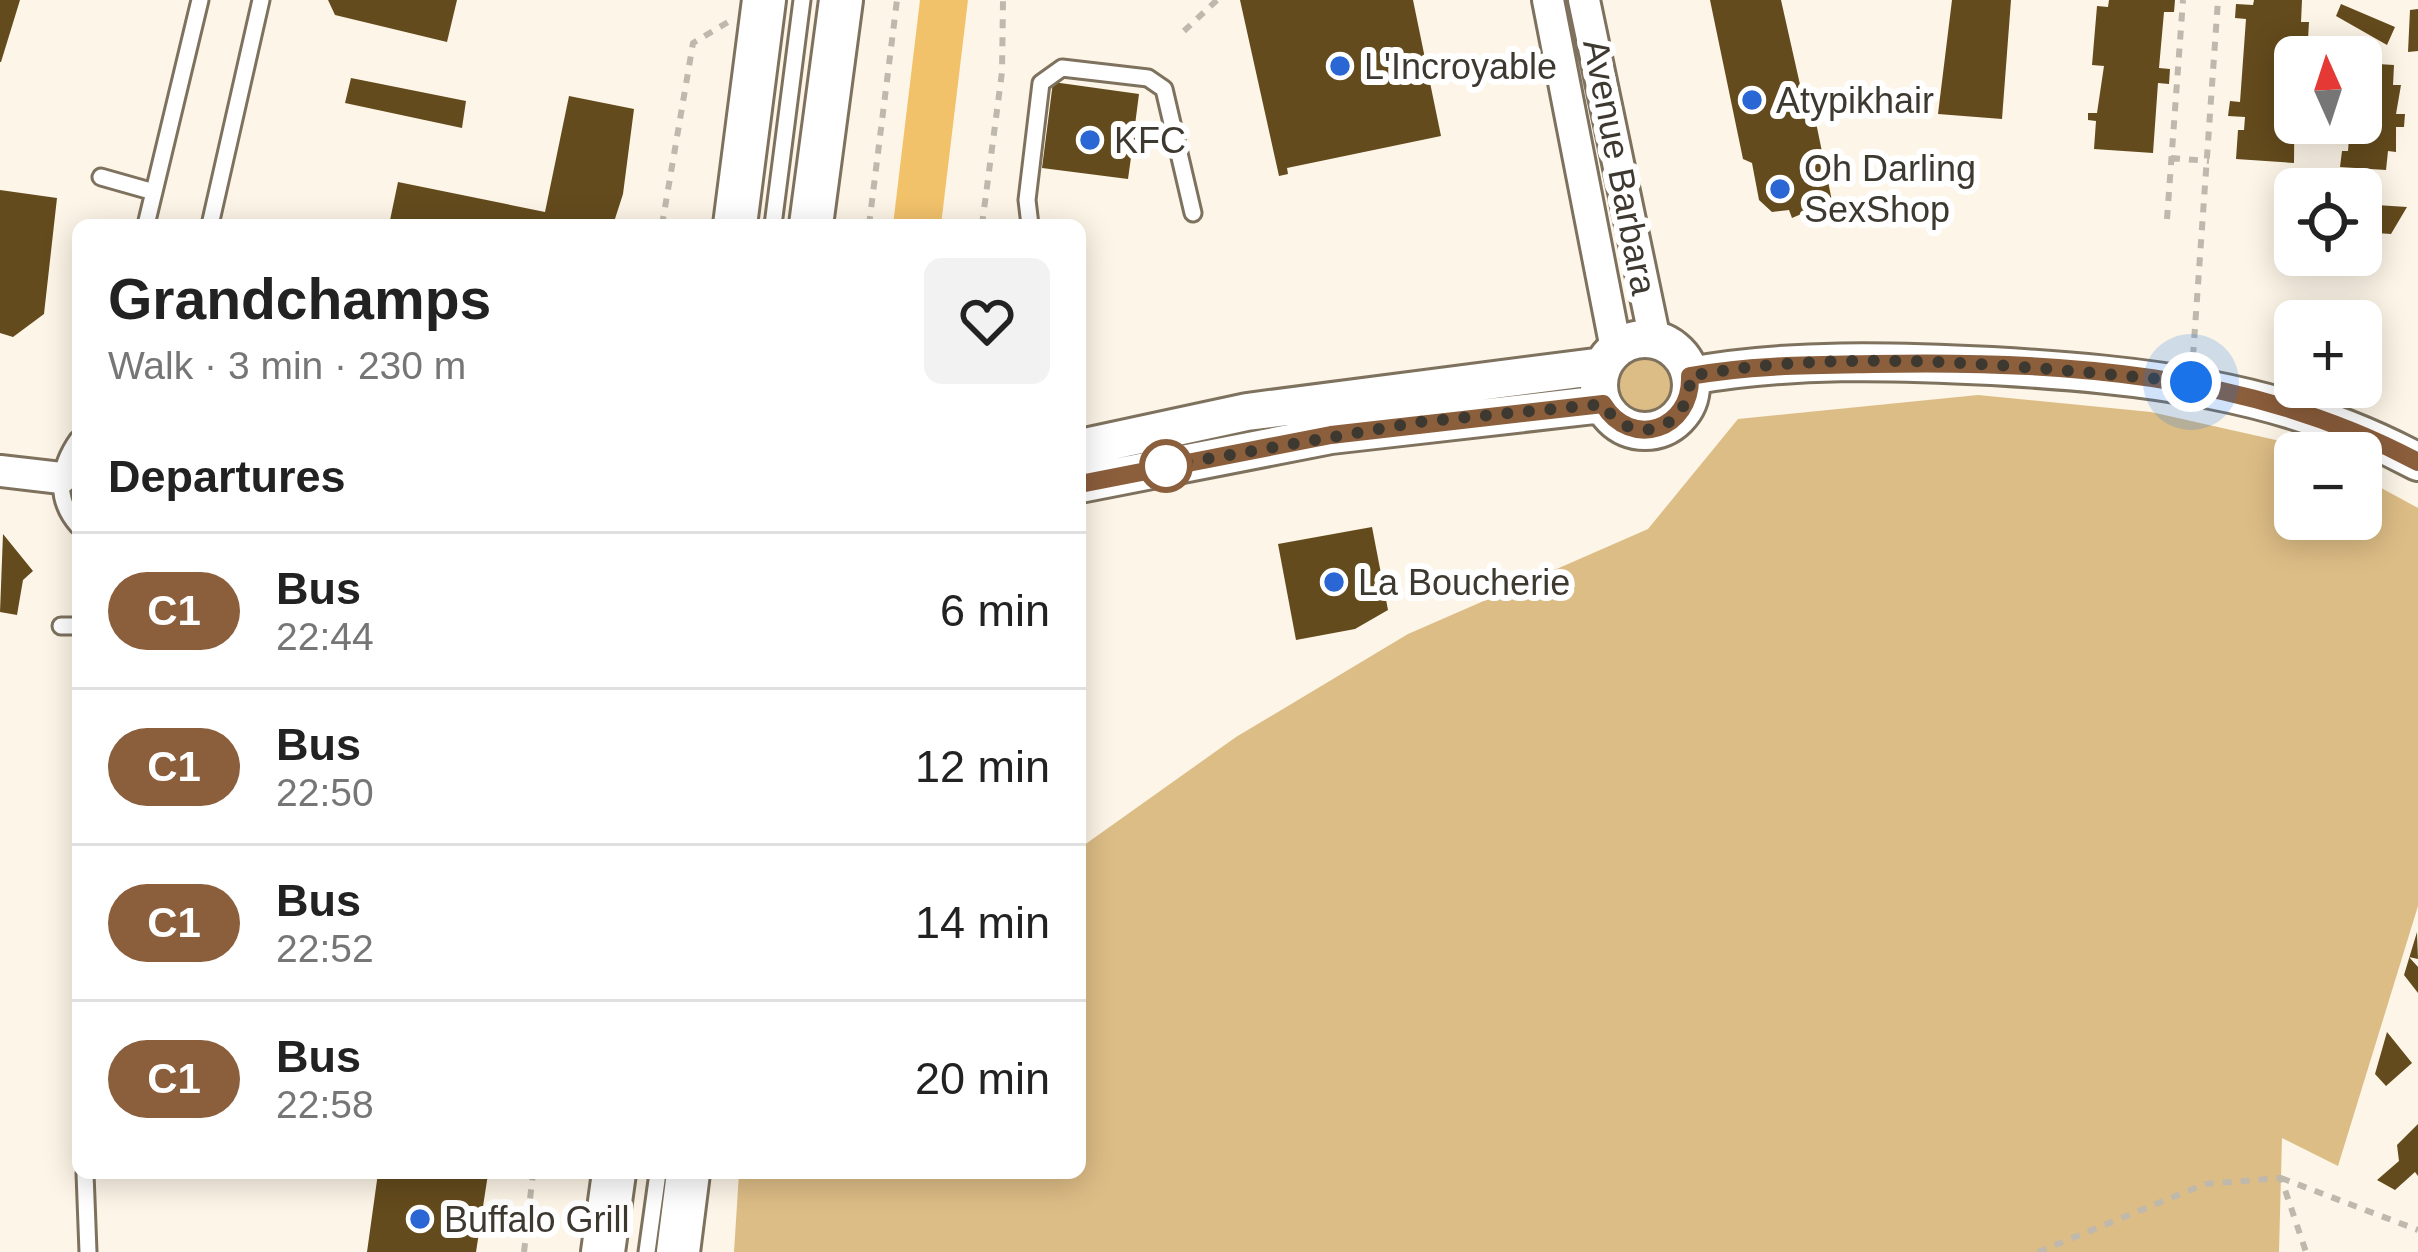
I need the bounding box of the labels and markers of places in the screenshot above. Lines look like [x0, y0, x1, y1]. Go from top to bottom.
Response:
place label: L'Incroyable [1364, 46, 1557, 87]
marker: L'Incroyable [1327, 53, 1353, 79]
place label: Atypikhair [1776, 80, 1934, 121]
marker: Atypikhair [1739, 87, 1765, 113]
place label: KFC [1114, 120, 1186, 161]
marker: KFC [1077, 127, 1103, 153]
place label: Oh Darling SexShop [1804, 148, 1976, 230]
marker: Oh Darling SexShop [1767, 176, 1793, 202]
unlabelled marker [1141, 441, 1191, 491]
place label: La Boucherie [1358, 562, 1570, 603]
marker: La Boucherie [1321, 569, 1347, 595]
place label: Buffalo Grill [444, 1199, 629, 1240]
marker: Buffalo Grill [407, 1206, 433, 1232]

